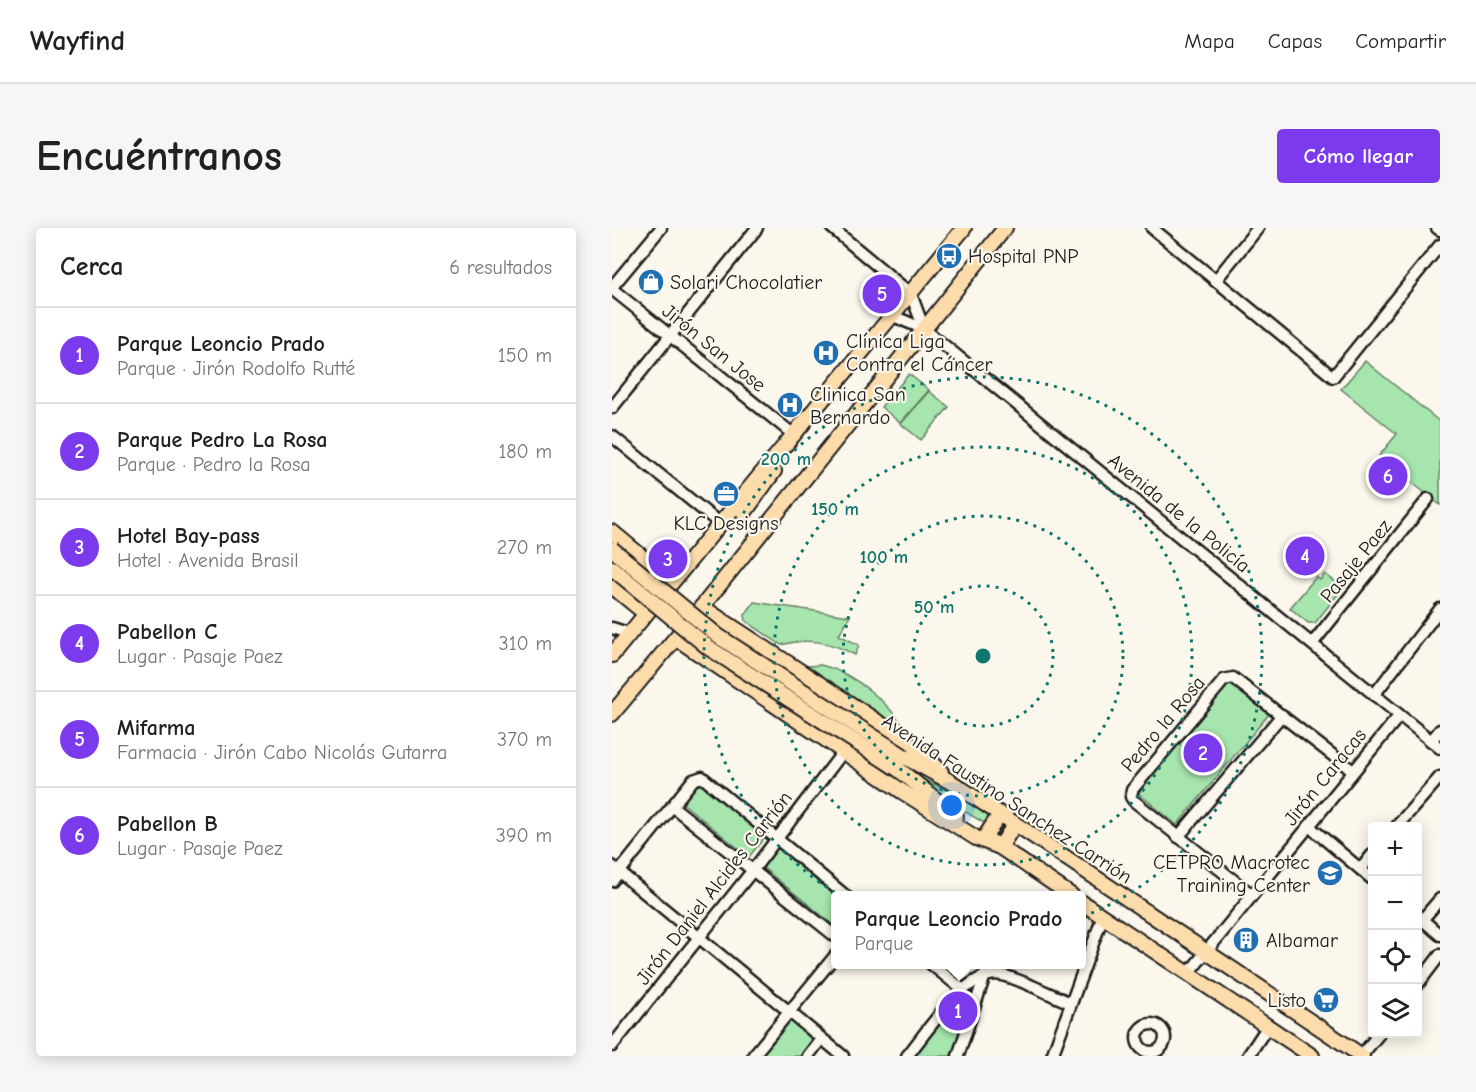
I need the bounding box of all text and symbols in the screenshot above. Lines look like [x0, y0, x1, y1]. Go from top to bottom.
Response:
text: Wayfind [30, 25, 125, 57]
text: Mapa [1184, 29, 1235, 53]
text: Capas [1268, 29, 1322, 53]
text: Compartir [1355, 29, 1446, 53]
button: Cómo llegar [1277, 129, 1440, 183]
text: Encuéntranos [36, 132, 282, 181]
bus stop icon: Hospital PNP [934, 241, 964, 271]
place label: Hospital PNP [968, 245, 1078, 268]
text: Cerca [60, 252, 124, 282]
text: 6 resultados [449, 256, 552, 279]
shop icon: Solari Chocolatier [636, 267, 666, 297]
place label: Solari Chocolatier [670, 271, 822, 294]
pin: 5 [862, 272, 902, 316]
street label: Jirón San Jose [658, 299, 770, 397]
place label: Clínica Liga Contra el Cáncer [846, 330, 993, 376]
text: Parque Leoncio Prado [117, 331, 325, 357]
hospital icon: Clínica Liga Contra el Cáncer [811, 338, 841, 368]
text: 1 [76, 344, 83, 367]
text: 150 m [498, 344, 552, 367]
text: Parque · Jirón Rodolfo Rutté [117, 357, 355, 380]
place label: Clinica San Bernardo [810, 383, 906, 429]
hospital icon: Clinica San Bernardo [775, 390, 805, 420]
text: Parque Pedro La Rosa [117, 427, 327, 453]
text: 2 [75, 440, 84, 463]
text: 180 m [498, 440, 552, 463]
text: 200 m [761, 449, 811, 470]
street label: Avenida de la Policía [1103, 449, 1255, 577]
text: Parque · Pedro la Rosa [117, 453, 311, 476]
pin: 6 [1368, 454, 1408, 498]
office icon: KLC Designs [711, 479, 741, 509]
text: 150 m [811, 499, 859, 520]
place label: KLC Designs [674, 512, 778, 535]
street label: Pasaje Paez [1316, 515, 1397, 607]
text: Hotel Bay-pass [117, 523, 260, 549]
pin: 4 [1286, 534, 1324, 578]
text: 3 [75, 536, 84, 559]
text: 270 m [497, 536, 552, 559]
pin: 3 [648, 536, 688, 582]
text: 100 m [860, 547, 908, 568]
text: Hotel · Avenida Brasil [117, 549, 299, 572]
text: 50 m [914, 597, 954, 618]
text: Pabellon C [117, 619, 217, 645]
text: 4 [75, 632, 84, 655]
text: 310 m [499, 632, 552, 655]
text: Lugar · Pasaje Paez [117, 645, 283, 668]
centre of rings [973, 646, 993, 666]
street label: Pedro la Rosa [1116, 671, 1210, 777]
street label: Avenida Faustino Sanchez Carrión [878, 709, 1136, 889]
text: Mifarma [117, 715, 195, 741]
street label: Jirón Caracas [1279, 724, 1371, 830]
text: 5 [74, 728, 85, 751]
text: 370 m [497, 728, 552, 751]
pin: 2 [1184, 730, 1222, 776]
text: Farmacia · Jirón Cabo Nicolás Gutarra [117, 741, 447, 764]
street label: Jirón Daniel Alcides Carrión [631, 787, 797, 989]
your location [937, 791, 966, 820]
text: Pabellon B [117, 811, 218, 837]
map controls [1368, 822, 1422, 1038]
button: + [1368, 822, 1422, 876]
text: 6 [74, 824, 85, 847]
text: 390 m [496, 824, 552, 847]
text: Lugar · Pasaje Paez [117, 837, 283, 860]
place label: CETPRO Macrotec Training Center [1153, 851, 1310, 897]
school or university icon: CETPRO Macrotec Training Center [1315, 858, 1345, 888]
button: − [1368, 876, 1422, 930]
popup [831, 891, 1086, 969]
text: Parque Leoncio Prado [855, 906, 1062, 932]
building icon: Albamar [1231, 925, 1261, 955]
place label: Albamar [1266, 929, 1338, 952]
button: locate [1368, 930, 1422, 984]
text: Parque [855, 932, 913, 955]
button: layers [1368, 984, 1422, 1038]
supermarket icon: Listo [1311, 985, 1341, 1015]
pin: 1 [938, 988, 978, 1034]
place label: Listo [1267, 989, 1306, 1012]

